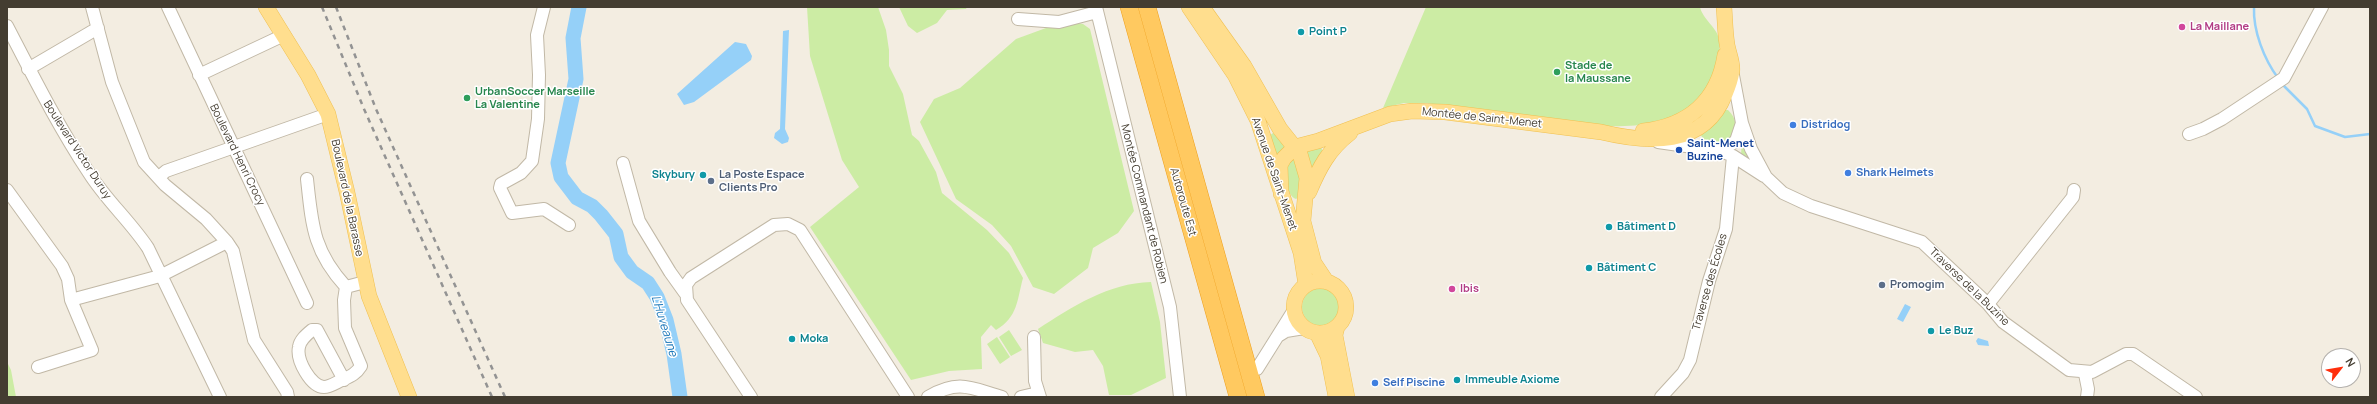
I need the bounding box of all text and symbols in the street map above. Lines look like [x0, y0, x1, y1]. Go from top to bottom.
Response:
place label: La Maillane [2190, 20, 2249, 34]
marker: La Maillane [2177, 22, 2187, 32]
place label: Point P [1309, 25, 1347, 39]
marker: Point P [1296, 27, 1306, 37]
place label: Stade de la Maussane [1565, 59, 1631, 85]
marker: Stade de la Maussane [1552, 67, 1562, 77]
place label: UrbanSoccer Marseille La Valentine [475, 85, 595, 111]
marker: UrbanSoccer Marseille La Valentine [462, 93, 472, 103]
street label: Boulevard Victor Duruy [40, 98, 114, 202]
street label: Boulevard Henri Crocy [207, 102, 267, 208]
street label: Montée de Saint-Menet [1421, 105, 1543, 131]
street label: Avenue de Saint-Menet [1248, 116, 1300, 232]
place label: Distridog [1801, 118, 1850, 132]
marker: Distridog [1788, 120, 1798, 130]
street label: Montée Commandant de Robien [1118, 123, 1170, 285]
place label: Saint-Menet Buzine [1687, 137, 1754, 163]
street label: Boulevard de la Barasse [328, 138, 366, 258]
marker: Saint-Menet Buzine [1674, 145, 1684, 155]
street label: Autoroute Est [1167, 166, 1199, 238]
place label: Shark Helmets [1856, 166, 1934, 180]
place label: Skybury [652, 168, 695, 182]
place label: La Poste Espace Clients Pro [719, 168, 805, 194]
marker: Shark Helmets [1843, 168, 1853, 178]
marker: Skybury [698, 170, 708, 180]
marker: La Poste Espace Clients Pro [706, 176, 716, 186]
place label: Bâtiment D [1617, 220, 1676, 234]
marker: Bâtiment D [1604, 222, 1614, 232]
street label: Traverse des Écoles [1690, 232, 1730, 332]
street label: Traverse de la Buzine [1926, 245, 2012, 329]
place label: Bâtiment C [1597, 261, 1656, 275]
marker: Bâtiment C [1584, 263, 1594, 273]
place label: Promogim [1890, 278, 1944, 292]
marker: Promogim [1877, 280, 1887, 290]
place label: Ibis [1460, 282, 1479, 296]
marker: Ibis [1447, 284, 1457, 294]
water label: L'Huveaune [648, 294, 680, 358]
place label: Le Buz [1939, 324, 1973, 338]
marker: Le Buz [1926, 326, 1936, 336]
place label: Moka [800, 332, 828, 346]
marker: Moka [787, 334, 797, 344]
north arrow [2321, 348, 2361, 388]
text: N [2342, 355, 2359, 369]
place label: Immeuble Axiome [1465, 373, 1560, 387]
marker: Immeuble Axiome [1452, 375, 1462, 385]
place label: Self Piscine [1383, 376, 1445, 390]
marker: Self Piscine [1370, 378, 1380, 388]

